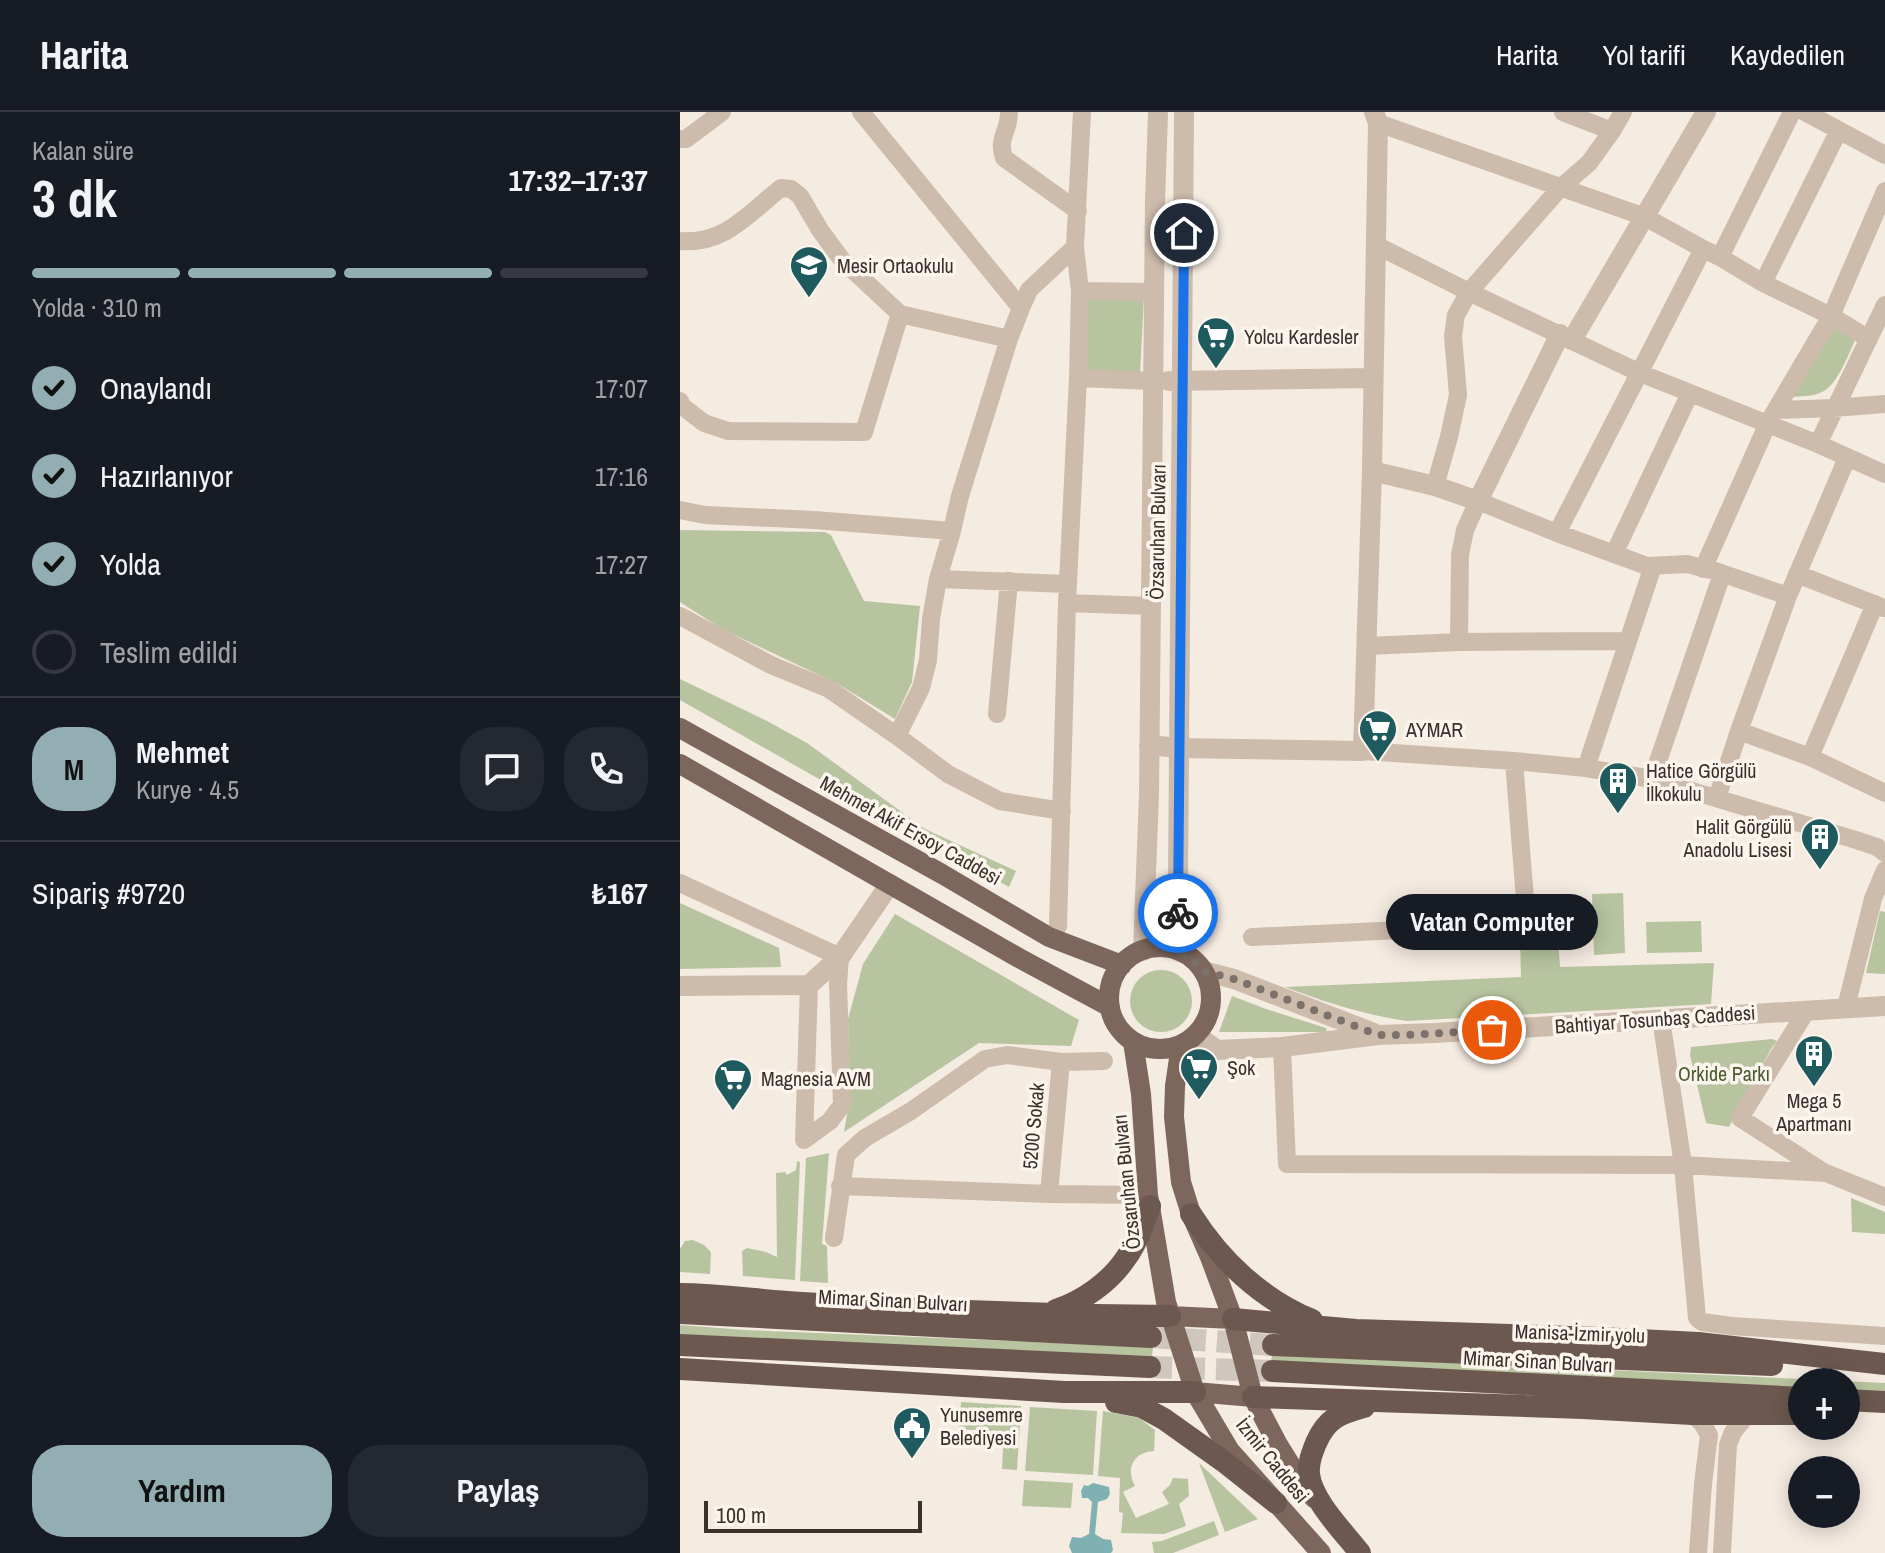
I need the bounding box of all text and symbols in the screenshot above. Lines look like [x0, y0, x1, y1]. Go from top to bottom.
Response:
text: Harita [40, 30, 128, 81]
text: Harita [1496, 36, 1558, 74]
text: Yol tarifi [1602, 36, 1686, 74]
text: Kaydedilen [1730, 36, 1845, 74]
text: Kalan süre [32, 133, 134, 168]
text: 17:32–17:37 [509, 160, 648, 200]
text: 3 dk [32, 163, 117, 233]
pin [1150, 199, 1218, 267]
icon: home [1162, 211, 1206, 255]
school or university icon: Mesir Ortaokulu [788, 244, 830, 299]
place label: Mesir Ortaokulu [837, 252, 954, 279]
text: Yolda · 310 m [32, 290, 162, 325]
supermarket icon: Yolcu Kardesler [1195, 315, 1237, 370]
place label: Yolcu Kardesler [1244, 323, 1359, 350]
icon: check [32, 366, 76, 410]
text: Onaylandı [100, 368, 212, 408]
text: 17:07 [595, 371, 648, 406]
icon: check [32, 454, 76, 498]
text: Hazırlanıyor [100, 456, 233, 496]
text: 17:16 [595, 459, 648, 494]
street label: Özsaruhan Bulvarı [1142, 464, 1172, 600]
icon: check [32, 542, 76, 586]
text: Yolda [100, 544, 161, 584]
text: 17:27 [595, 547, 648, 582]
text: Teslim edildi [100, 632, 238, 672]
supermarket icon: AYMAR [1357, 708, 1399, 763]
place label: AYMAR [1405, 716, 1463, 743]
button: chat [460, 727, 544, 811]
button: phone [564, 727, 648, 811]
text: Mehmet [136, 732, 229, 772]
text: M [64, 749, 84, 789]
place label: Hatice Görgülü İlkokulu [1646, 757, 1756, 807]
building icon: Hatice Görgülü İlkokulu [1597, 760, 1639, 815]
street label: Mehmet Akif Ersoy Caddesi [816, 769, 1006, 891]
text: Kurye · 4.5 [136, 772, 239, 807]
place label: Halit Görgülü Anadolu Lisesi [1683, 813, 1792, 863]
building icon: Halit Görgülü Anadolu Lisesi [1799, 816, 1841, 871]
text: Sipariş #9720 [32, 873, 185, 913]
text: ₺167 [592, 873, 648, 913]
courier [1138, 873, 1218, 953]
icon: bike [1156, 891, 1200, 935]
callout: Vatan Computer [1386, 894, 1598, 950]
text: Vatan Computer [1410, 904, 1574, 939]
pin [1458, 996, 1526, 1064]
street label: Bahtiyar Tosunbaş Caddesi [1554, 999, 1756, 1039]
icon: bag [1470, 1008, 1514, 1052]
building icon: Mega 5 Apartmanı [1793, 1033, 1835, 1088]
supermarket icon: Şok [1178, 1046, 1220, 1101]
place label: Şok [1227, 1054, 1256, 1081]
supermarket icon: Magnesia AVM [712, 1057, 754, 1112]
park label: Orkide Parkı [1678, 1060, 1770, 1087]
place label: Magnesia AVM [761, 1065, 871, 1092]
street label: 5200 Sokak [1016, 1081, 1050, 1170]
place label: Mega 5 Apartmanı [1775, 1087, 1852, 1137]
street label: Özsaruhan Bulvarı [1105, 1113, 1147, 1251]
street label: Mimar Sinan Bulvarı [818, 1283, 968, 1317]
street label: Manisa-İzmir yolu [1514, 1317, 1646, 1349]
street label: Mimar Sinan Bulvarı [1463, 1344, 1613, 1378]
map controls [1788, 1368, 1860, 1528]
button: + [1788, 1368, 1860, 1440]
place label: Yunusemre Belediyesi [940, 1401, 1023, 1451]
public building icon: Yunusemre Belediyesi [891, 1405, 933, 1460]
street label: İzmir Caddesi [1230, 1412, 1316, 1508]
button: Yardım [32, 1445, 332, 1537]
button: Paylaş [348, 1445, 648, 1537]
button: − [1788, 1456, 1860, 1528]
scale bar [704, 1497, 922, 1533]
text: 100 m [716, 1500, 766, 1530]

